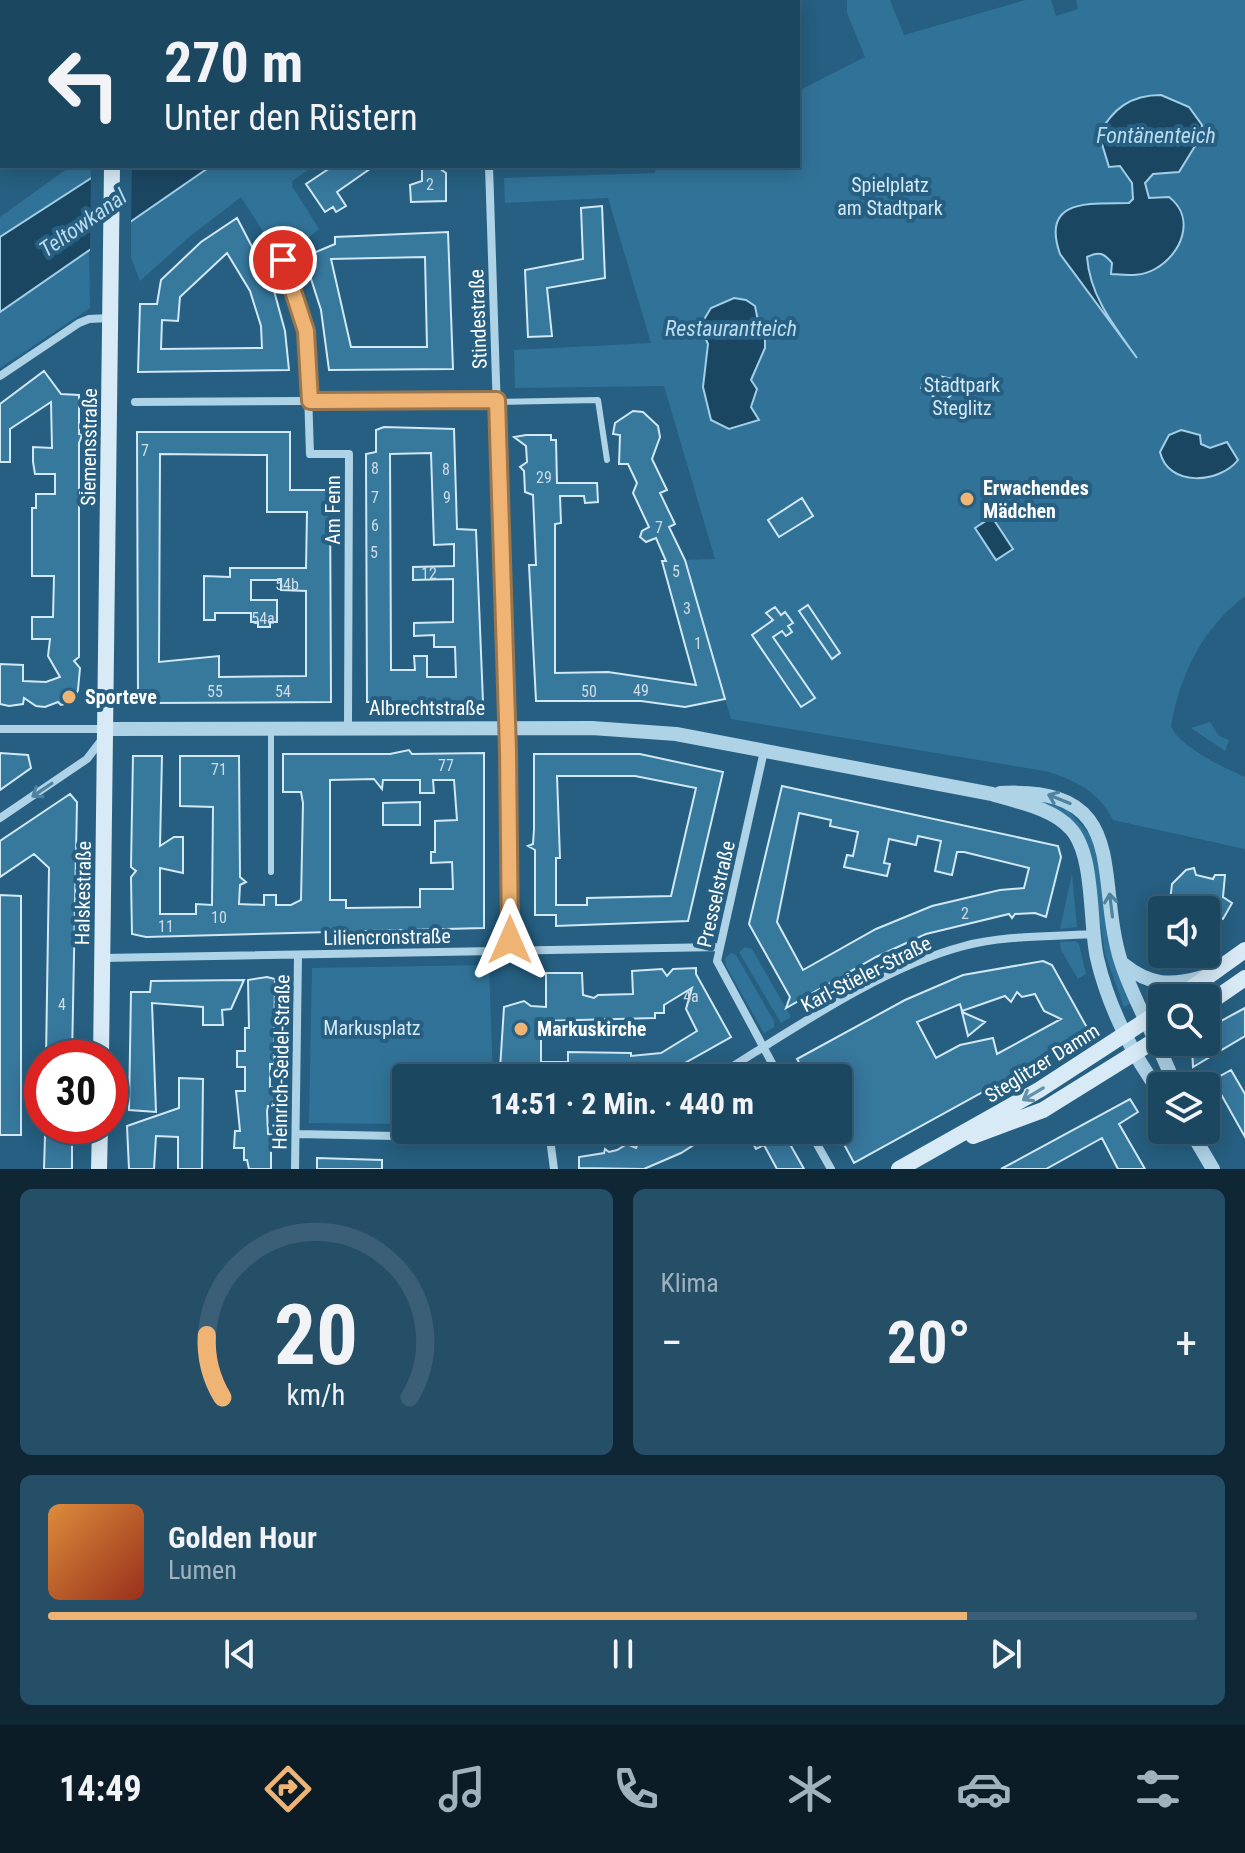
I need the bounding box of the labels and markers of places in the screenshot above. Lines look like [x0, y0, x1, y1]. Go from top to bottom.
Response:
pin [249, 226, 317, 294]
place label: Erwachendes Mädchen [983, 476, 1089, 523]
marker: Erwachendes Mädchen [958, 490, 976, 508]
place label: Sporteve [85, 685, 157, 709]
marker: Sporteve [60, 688, 78, 706]
place label: Markuskirche [537, 1017, 646, 1041]
marker: Markuskirche [512, 1020, 530, 1038]

